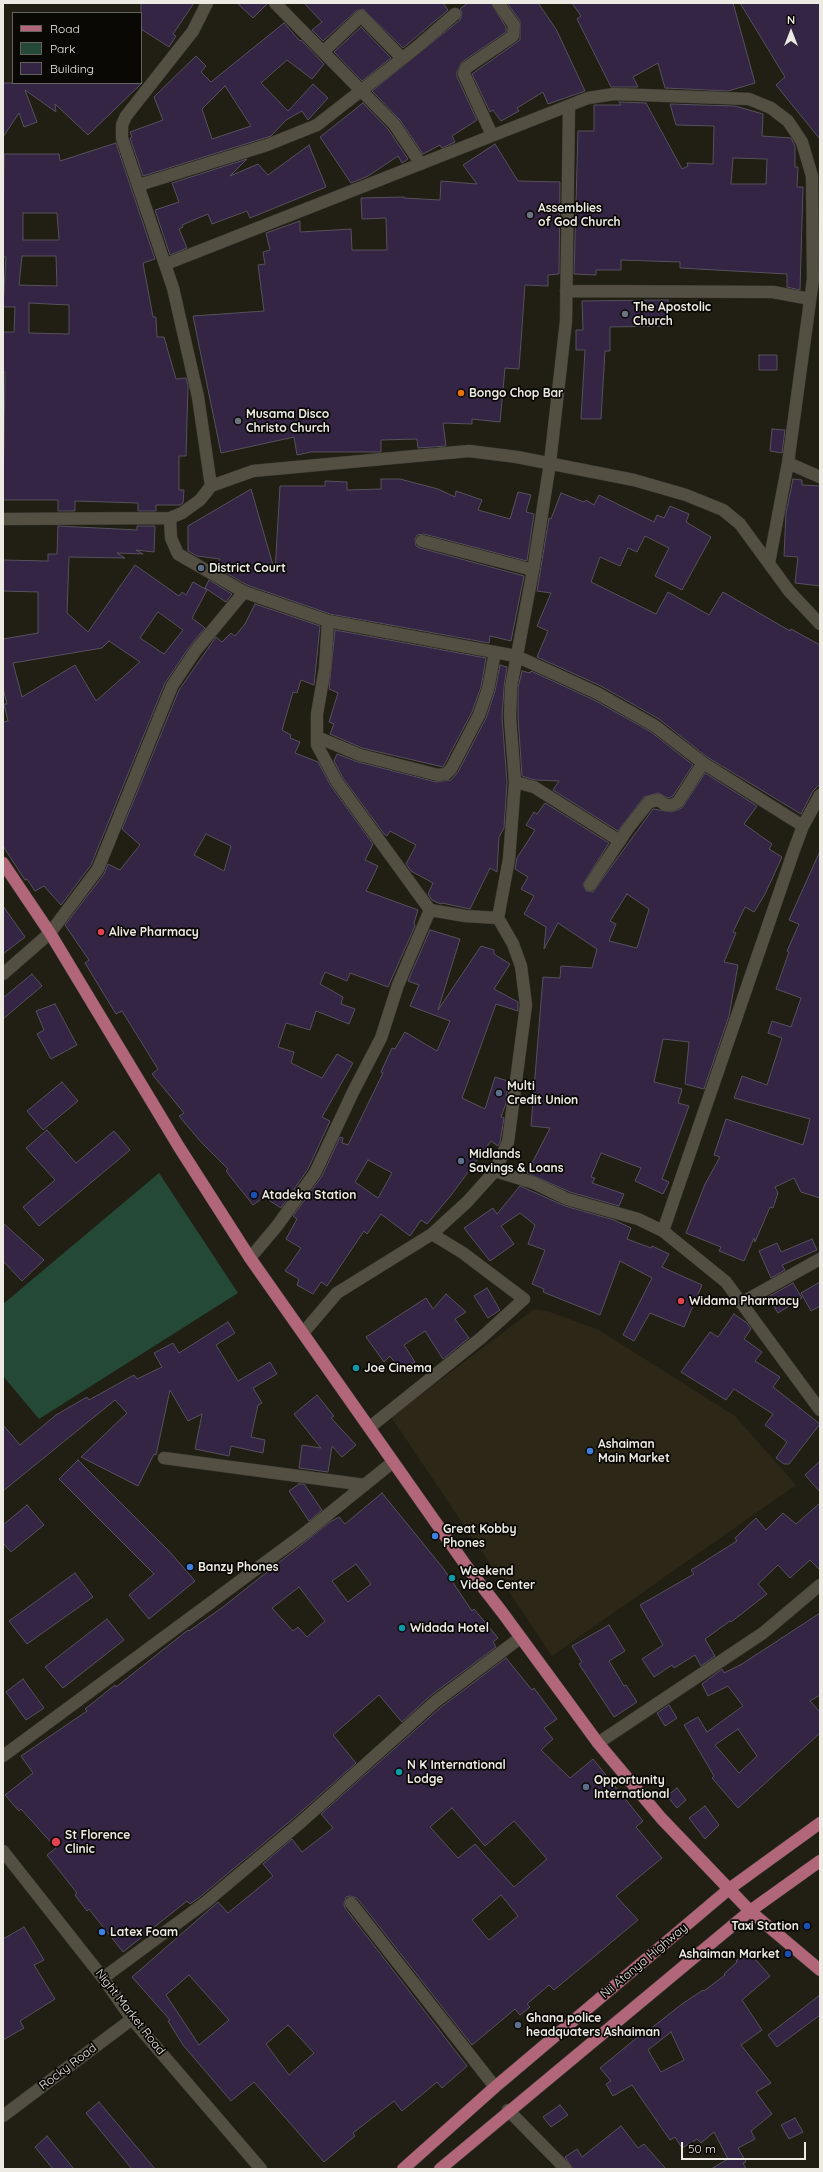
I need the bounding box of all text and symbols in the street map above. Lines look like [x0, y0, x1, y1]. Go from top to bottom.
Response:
legend [12, 12, 142, 84]
north arrow [771, 12, 811, 52]
text: N [787, 13, 795, 27]
text: Road [50, 21, 80, 36]
text: Park [50, 41, 75, 56]
text: Building [50, 61, 94, 76]
place label: Assemblies of God Church [538, 201, 621, 229]
marker: Assemblies of God Church [525, 210, 535, 220]
place label: The Apostolic Church [633, 300, 711, 328]
marker: The Apostolic Church [620, 309, 630, 319]
place label: Bongo Chop Bar [469, 386, 563, 400]
marker: Bongo Chop Bar [456, 388, 466, 398]
place label: Musama Disco Christo Church [246, 407, 330, 435]
marker: Musama Disco Christo Church [233, 416, 243, 426]
place label: District Court [209, 561, 286, 575]
marker: District Court [196, 563, 206, 573]
place label: Alive Pharmacy [109, 925, 199, 939]
marker: Alive Pharmacy [96, 927, 106, 937]
place label: Multi Credit Union [507, 1079, 578, 1107]
marker: Multi Credit Union [494, 1088, 504, 1098]
place label: Midlands Savings & Loans [469, 1147, 564, 1175]
marker: Midlands Savings & Loans [456, 1156, 466, 1166]
place label: Atadeka Station [262, 1188, 356, 1202]
marker: Atadeka Station [249, 1190, 259, 1200]
place label: Widama Pharmacy [689, 1294, 799, 1308]
marker: Widama Pharmacy [676, 1296, 686, 1306]
place label: Joe Cinema [364, 1361, 432, 1375]
marker: Joe Cinema [351, 1363, 361, 1373]
place label: Ashaiman Main Market [598, 1437, 670, 1465]
marker: Ashaiman Main Market [585, 1446, 595, 1456]
place label: Great Kobby Phones [443, 1522, 516, 1550]
marker: Great Kobby Phones [430, 1531, 440, 1541]
place label: Banzy Phones [198, 1560, 279, 1574]
marker: Banzy Phones [185, 1562, 195, 1572]
place label: Weekend Video Center [460, 1564, 535, 1592]
marker: Weekend Video Center [447, 1573, 457, 1583]
place label: Widada Hotel [410, 1621, 489, 1635]
marker: Widada Hotel [397, 1623, 407, 1633]
place label: N K International Lodge [407, 1758, 506, 1786]
marker: N K International Lodge [394, 1767, 404, 1777]
place label: Opportunity International [594, 1773, 669, 1801]
marker: Opportunity International [581, 1782, 591, 1792]
place label: St Florence Clinic [65, 1828, 130, 1856]
marker: St Florence Clinic [50, 1836, 62, 1848]
place label: Taxi Station [731, 1919, 799, 1933]
street label: Nii Atanya Highway [598, 1920, 690, 2002]
marker: Taxi Station [802, 1921, 812, 1931]
place label: Latex Foam [110, 1925, 178, 1939]
marker: Latex Foam [97, 1927, 107, 1937]
place label: Ashaiman Market [679, 1947, 780, 1961]
marker: Ashaiman Market [783, 1949, 793, 1959]
street label: Night Market Road [92, 1966, 168, 2058]
place label: Ghana police headquaters Ashaiman [526, 2011, 660, 2039]
marker: Ghana police headquaters Ashaiman [513, 2020, 523, 2030]
street label: Rocky Road [37, 2041, 99, 2093]
scale bar [683, 2134, 808, 2160]
text: 50 m [688, 2141, 716, 2156]

